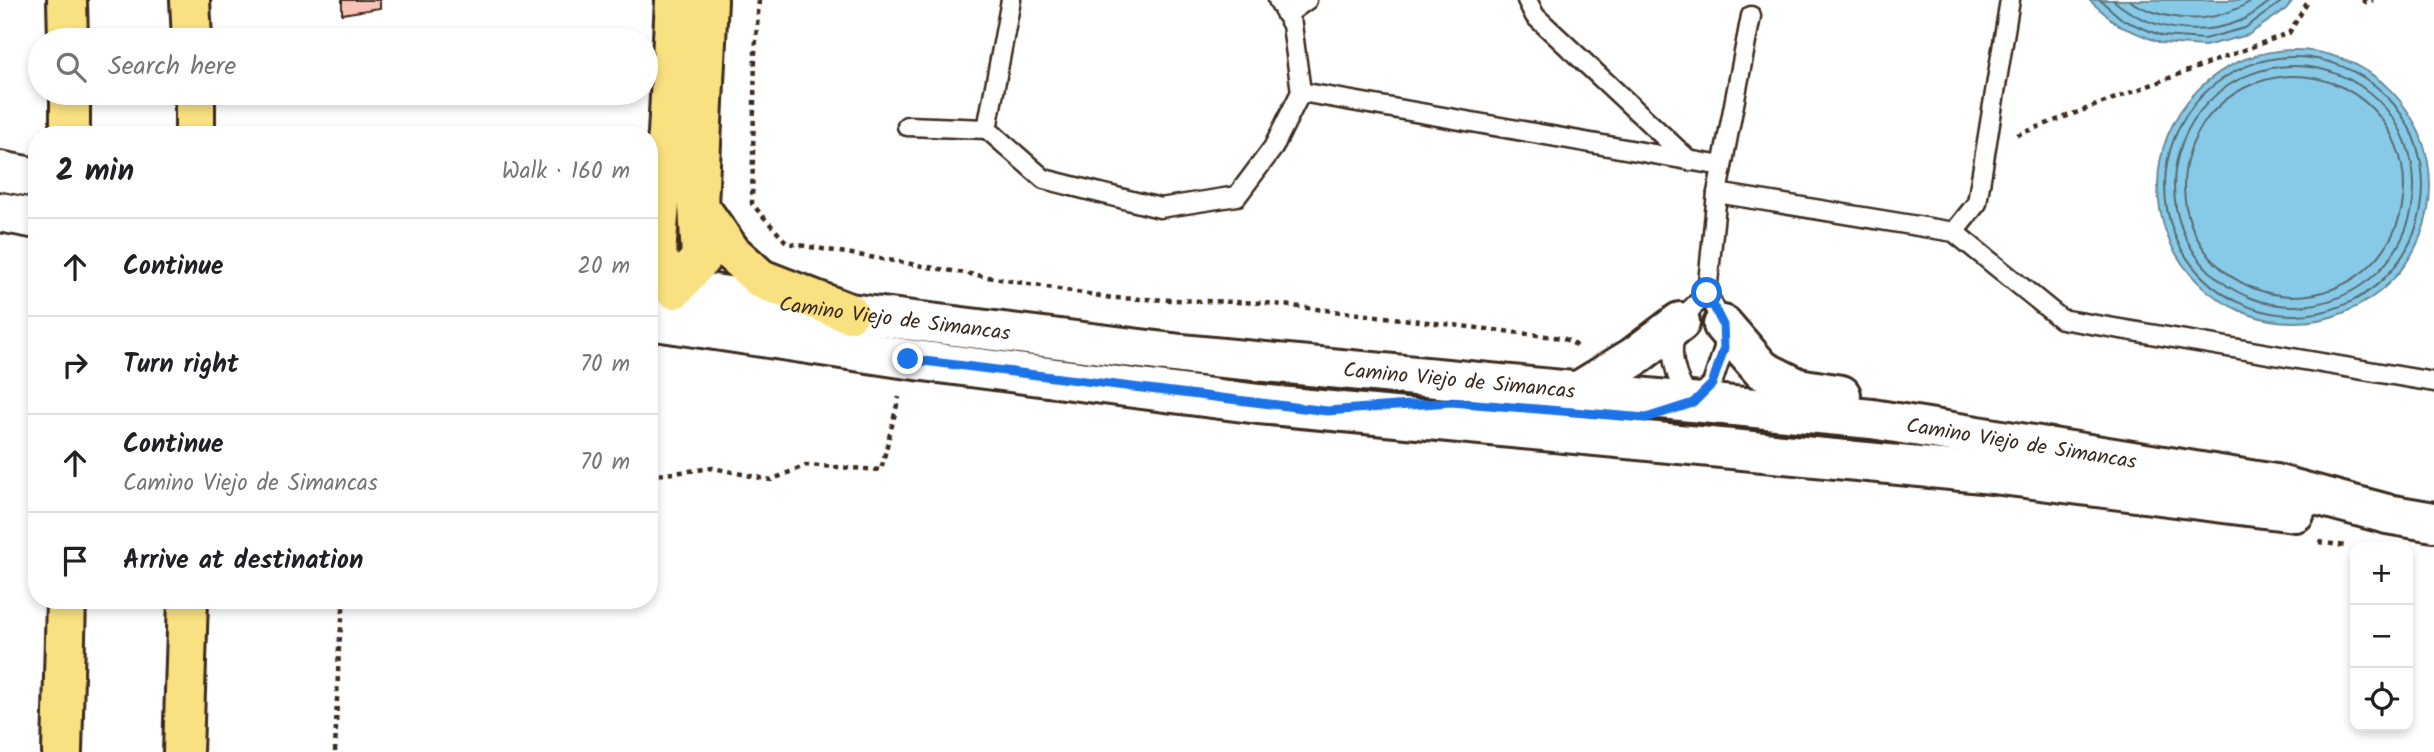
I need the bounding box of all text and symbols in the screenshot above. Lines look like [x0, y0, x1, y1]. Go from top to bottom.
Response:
search box [28, 28, 658, 105]
text: Search here [108, 46, 236, 88]
icon: search [52, 48, 90, 86]
text: 2 min [56, 148, 134, 196]
text: Walk · 160 m [502, 154, 630, 190]
text: Continue [123, 246, 224, 288]
icon: ahead [56, 248, 94, 286]
text: 20 m [578, 249, 630, 285]
route start [1691, 277, 1722, 308]
street label: Camino Viejo de Simancas [777, 288, 1012, 351]
route end [892, 343, 923, 374]
text: Turn right [123, 344, 239, 386]
icon: right [56, 346, 94, 384]
text: 70 m [580, 347, 630, 383]
street label: Camino Viejo de Simancas [1342, 354, 1577, 409]
street label: Camino Viejo de Simancas [1904, 410, 2139, 479]
text: Continue [123, 424, 224, 466]
icon: ahead [56, 444, 94, 482]
text: 70 m [580, 445, 630, 481]
text: Camino Viejo de Simancas [123, 466, 378, 502]
text: Arrive at destination [123, 540, 363, 582]
icon: arrive [56, 542, 94, 580]
map controls [2350, 542, 2413, 731]
button: + [2350, 542, 2413, 605]
button: − [2350, 605, 2413, 668]
button: locate [2350, 668, 2413, 731]

